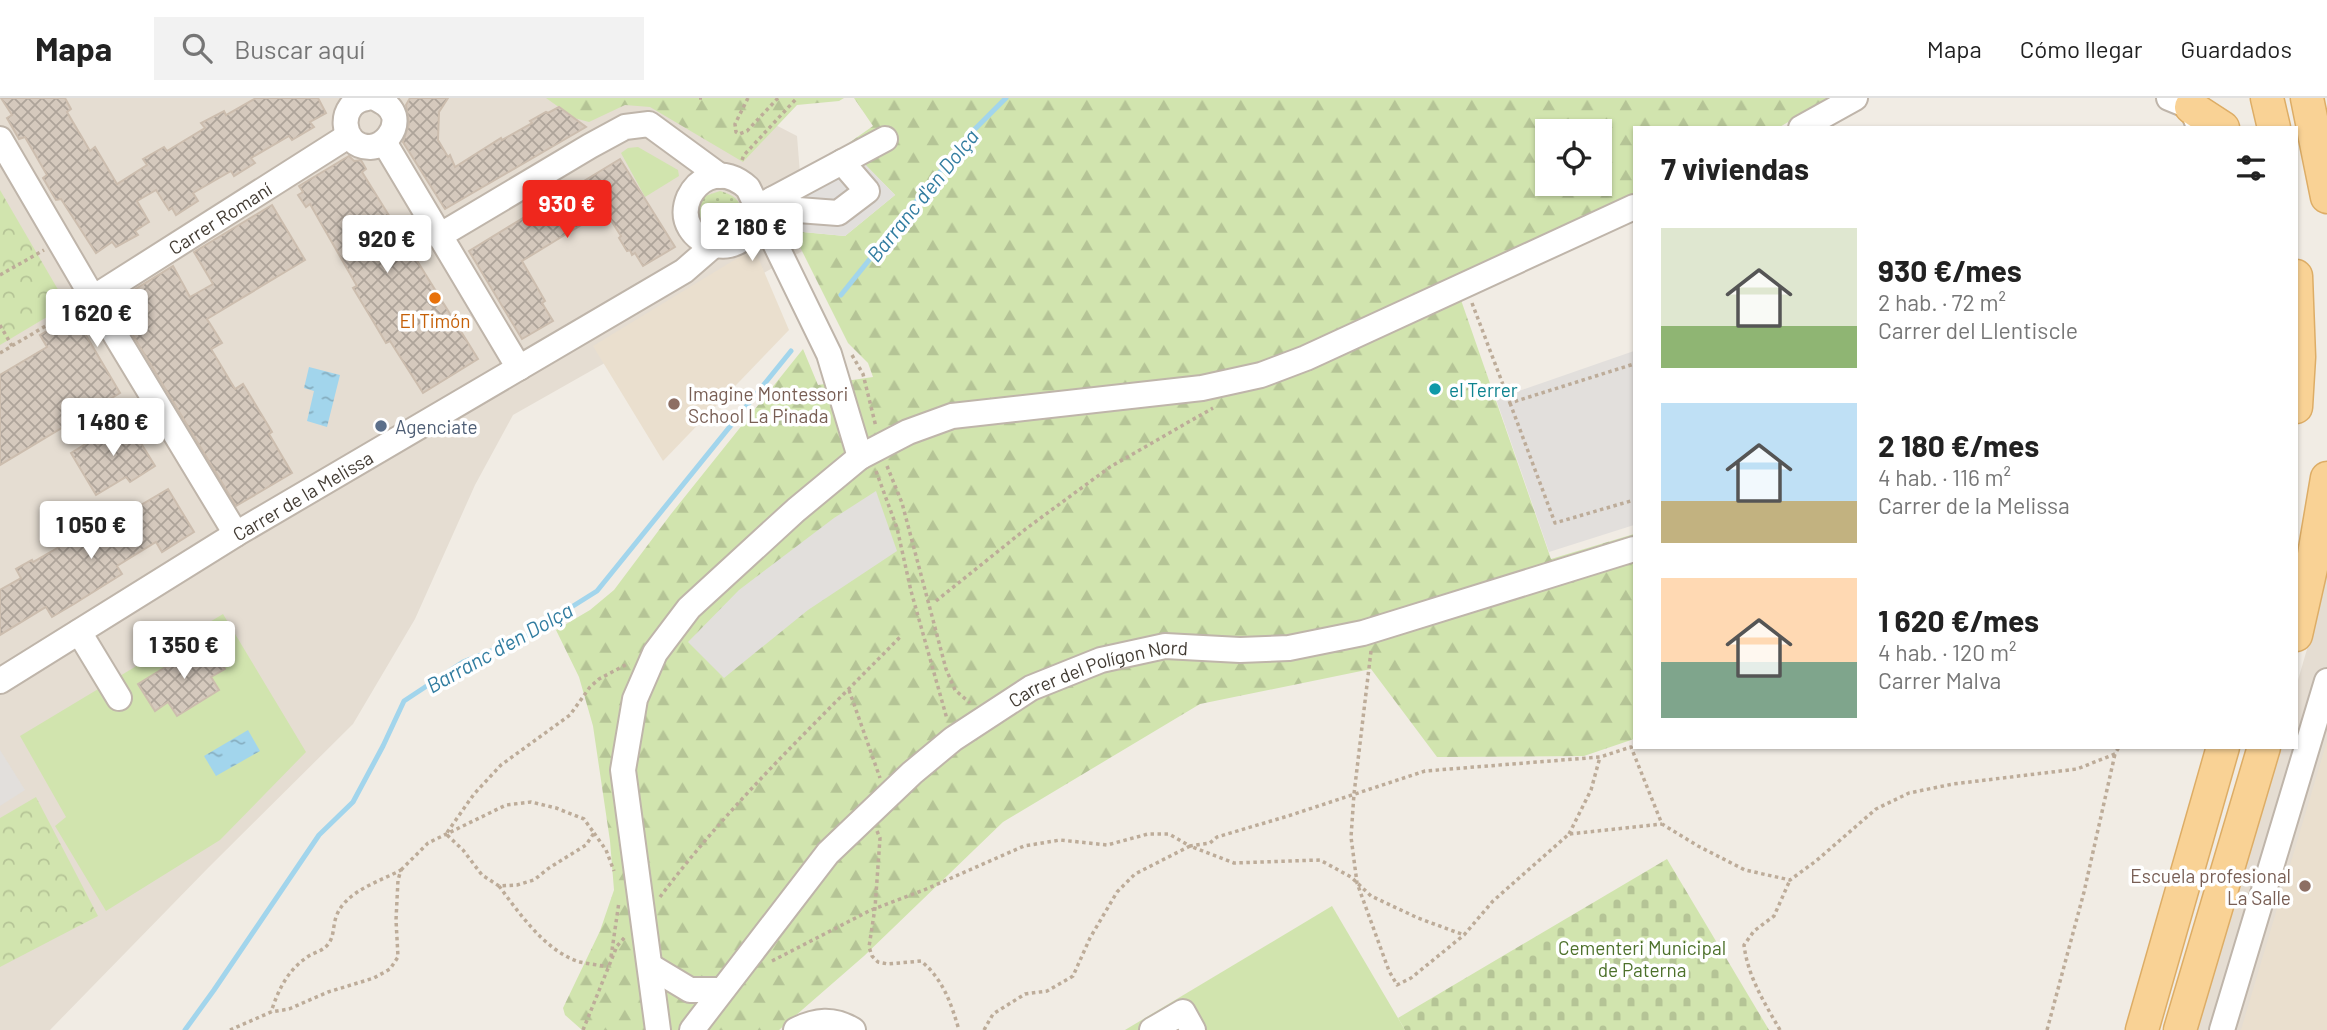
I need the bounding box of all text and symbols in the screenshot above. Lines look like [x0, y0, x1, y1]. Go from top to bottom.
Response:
search box [154, 17, 644, 80]
text: Mapa [35, 28, 112, 68]
icon: search [178, 29, 216, 67]
text: Buscar aquí [234, 33, 365, 64]
text: Mapa [1927, 34, 1982, 63]
text: Cómo llegar [2020, 34, 2142, 63]
text: Guardados [2180, 34, 2292, 63]
map controls [1535, 119, 1612, 196]
button: locate [1535, 119, 1612, 196]
water label: Barranc d'en Dolça [861, 124, 983, 266]
icon: filters [2232, 149, 2270, 187]
text: 7 viviendas [1661, 150, 1809, 186]
street label: Carrer Romaní [164, 176, 275, 259]
pin: 930 € [518, 180, 616, 240]
text: 930 € [539, 189, 595, 217]
pin: 2 180 € [687, 204, 817, 263]
text: 2 180 € [717, 212, 787, 240]
pin: 920 € [338, 216, 436, 275]
text: 920 € [358, 224, 416, 252]
text: 930 €/mes [1878, 252, 2022, 288]
icon: home [1717, 256, 1801, 340]
text: 2 hab. · 72 m² [1878, 288, 2006, 316]
pin: 1 620 € [32, 289, 162, 349]
marker: El Timón [427, 290, 443, 306]
text: 1 620 € [62, 298, 132, 326]
place label: El Timón [399, 309, 471, 332]
text: Carrer del Llentiscle [1878, 316, 2078, 344]
place label: el Terrer [1449, 378, 1518, 401]
marker: el Terrer [1427, 381, 1443, 397]
place label: Imagine Montessori School La Pinada [688, 382, 848, 427]
marker: Imagine Montessori School La Pinada [666, 396, 682, 412]
pin: 1 480 € [48, 398, 178, 458]
text: 1 480 € [77, 407, 149, 435]
place label: Agenciate [395, 415, 478, 438]
marker: Agenciate [373, 418, 389, 434]
text: 2 180 €/mes [1878, 427, 2039, 463]
icon: home [1717, 431, 1801, 515]
street label: Carrer de la Melissa [228, 445, 377, 545]
text: 4 hab. · 116 m² [1878, 463, 2011, 491]
text: Carrer de la Melissa [1878, 491, 2070, 519]
pin: 1 050 € [26, 502, 156, 561]
text: 1 050 € [56, 510, 126, 538]
water label: Barranc d'en Dolça [421, 596, 577, 698]
text: 1 620 €/mes [1878, 602, 2039, 638]
icon: home [1717, 606, 1801, 690]
pin: 1 350 € [119, 622, 249, 681]
text: 1 350 € [149, 630, 219, 658]
street label: Carrer del Polígon Nord [1004, 634, 1189, 711]
text: 4 hab. · 120 m² [1878, 638, 2016, 666]
text: Carrer Malva [1878, 666, 2001, 694]
place label: Escuela profesional La Salle [2130, 864, 2291, 909]
marker: Escuela profesional La Salle [2297, 878, 2313, 894]
park label: Cementeri Municipal de Paterna [1558, 936, 1726, 981]

